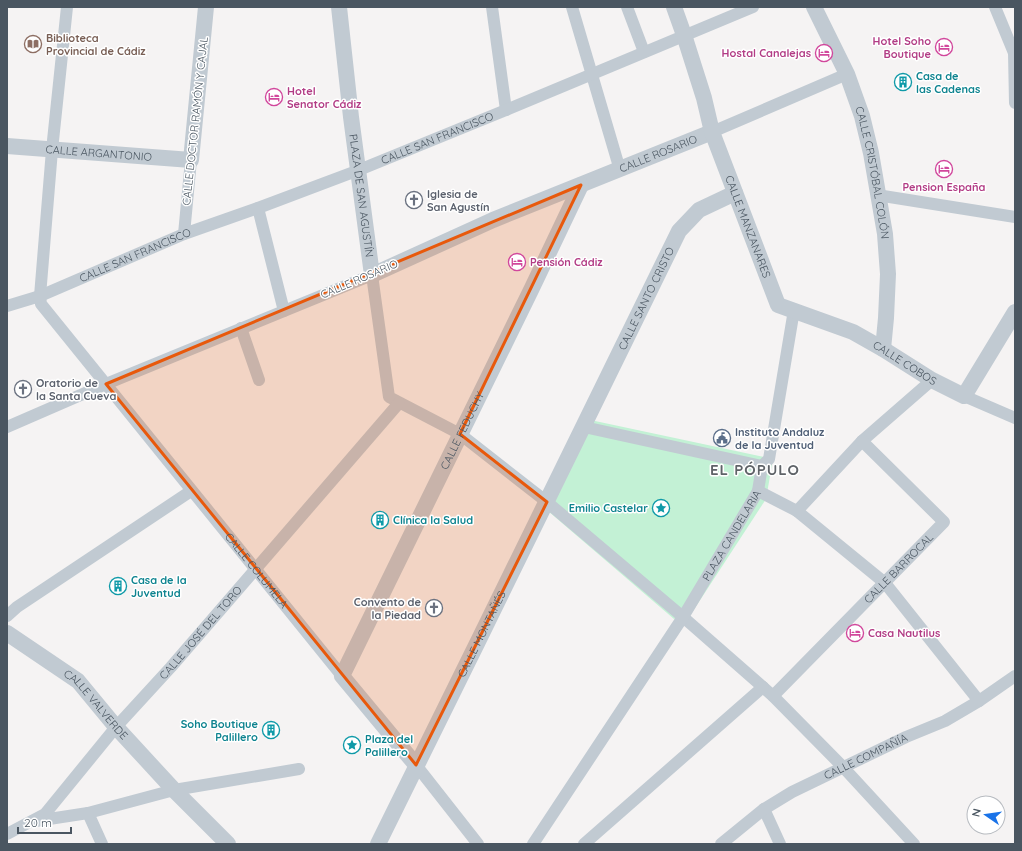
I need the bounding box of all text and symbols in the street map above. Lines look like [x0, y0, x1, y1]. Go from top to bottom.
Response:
place label: Biblioteca Provincial de Cádiz [46, 31, 146, 58]
library icon: Biblioteca Provincial de Cádiz [23, 34, 43, 54]
place label: Hotel Soho Boutique [873, 34, 932, 61]
street label: CALLE DOCTOR RAMÓN Y CAJAL [179, 36, 211, 206]
hotel icon: Hotel Soho Boutique [934, 37, 954, 57]
hotel icon: Hostal Canalejas [814, 43, 834, 63]
place label: Hostal Canalejas [722, 46, 811, 60]
place label: Casa de las Cadenas [916, 69, 980, 96]
building icon: Casa de las Cadenas [893, 72, 913, 92]
place label: Hotel Senator Cádiz [287, 84, 362, 111]
hotel icon: Hotel Senator Cádiz [264, 87, 284, 107]
street label: CALLE CRISTÓBAL COLÓN [852, 104, 892, 239]
street label: CALLE SAN FRANCISCO [379, 109, 495, 167]
street label: CALLE ROSARIO [617, 132, 699, 176]
street label: PLAZA DE SAN AGUSTÍN [346, 133, 377, 258]
street label: CALLE ARGANTONIO [45, 142, 152, 164]
hotel icon: Pension España [934, 159, 954, 179]
street label: CALLE MANZANARES [722, 173, 774, 280]
place label: Pension España [903, 180, 986, 194]
place label: Iglesia de San Agustín [427, 187, 489, 214]
church icon: Iglesia de San Agustín [404, 190, 424, 210]
street label: CALLE SAN FRANCISCO [77, 225, 193, 285]
street label: CALLE SANTO CRISTO [615, 245, 677, 352]
hotel icon: Pensión Cádiz [507, 252, 527, 272]
place label: Pensión Cádiz [530, 255, 603, 269]
street label: CALLE ROSARIO [318, 256, 400, 302]
street label: CALLE COBOS [870, 338, 939, 388]
place label: Oratorio de la Santa Cueva [36, 376, 116, 403]
church icon: Oratorio de la Santa Cueva [13, 379, 33, 399]
street label: CALLE FEDUCHY [437, 389, 487, 472]
place label: Instituto Andaluz de la Juventud [735, 425, 825, 452]
public building icon: Instituto Andaluz de la Juventud [712, 428, 732, 448]
district label: EL PÓPULO [710, 460, 800, 479]
street label: PLAZA CANDELARIA [699, 487, 764, 583]
place icon: Emilio Castelar [651, 498, 671, 518]
place label: Emilio Castelar [569, 501, 648, 515]
building icon: Clínica la Salud [370, 510, 390, 530]
place label: Clínica la Salud [393, 513, 473, 527]
street label: CALLE COLUMELA [222, 530, 291, 611]
street label: CALLE BARROCAL [861, 530, 936, 606]
place label: Casa de la Juventud [131, 573, 187, 600]
building icon: Casa de la Juventud [108, 576, 128, 596]
street label: CALLE JOSÉ DEL TORO [156, 583, 245, 682]
street label: CALLE MONTAÑÉS [454, 589, 509, 680]
place label: Convento de la Piedad [354, 595, 421, 622]
church icon: Convento de la Piedad [424, 598, 444, 618]
hotel icon: Casa Nautilus [845, 623, 865, 643]
place label: Casa Nautilus [868, 626, 940, 640]
street label: CALLE VALVERDE [61, 666, 131, 742]
place label: Soho Boutique Palillero [181, 717, 258, 744]
building icon: Soho Boutique Palillero [261, 720, 281, 740]
street label: CALLE COMPAÑÍA [822, 730, 910, 783]
place label: Plaza del Palillero [365, 732, 413, 759]
place icon: Plaza del Palillero [342, 735, 362, 755]
north arrow [966, 795, 1006, 835]
text: N [969, 807, 984, 818]
scale bar [18, 809, 71, 835]
text: 20 m [24, 815, 52, 830]

